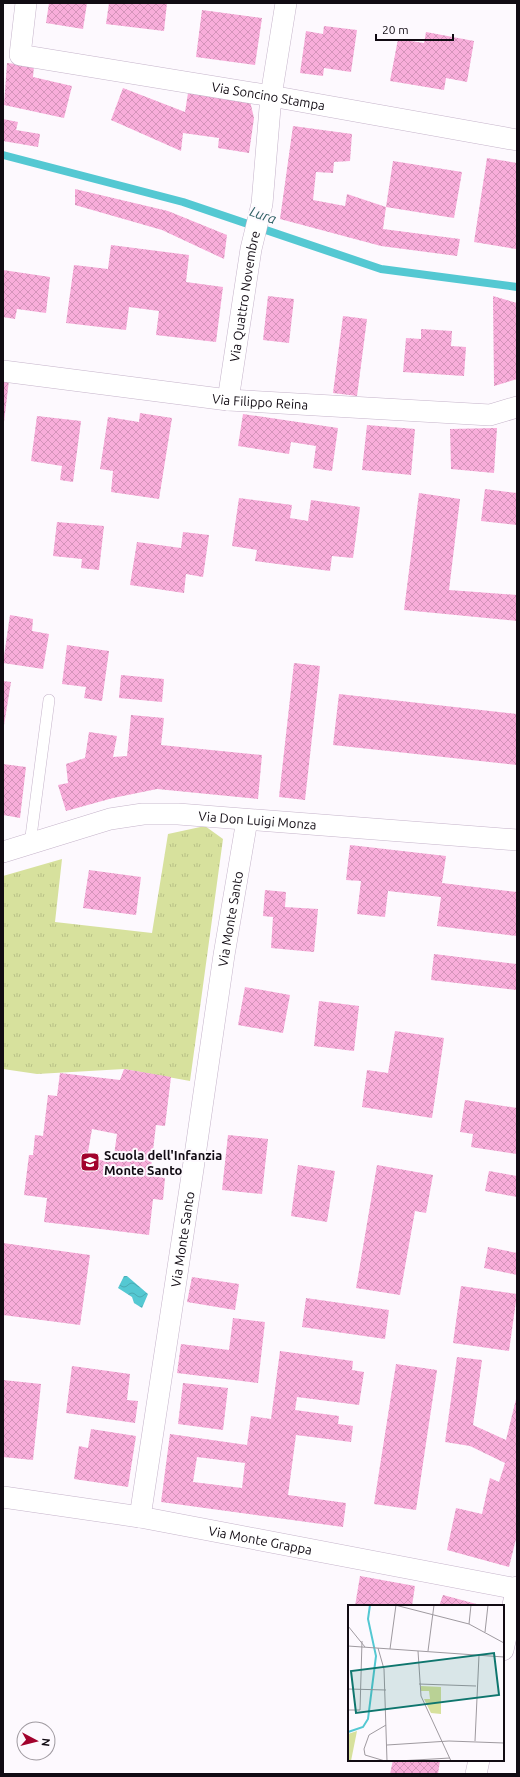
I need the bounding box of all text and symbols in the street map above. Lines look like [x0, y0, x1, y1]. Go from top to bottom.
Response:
scale bar [376, 16, 453, 42]
text: 20 m [382, 23, 409, 36]
street label: Via Soncino Stampa [211, 79, 326, 113]
water label: Lura [248, 203, 279, 227]
street label: Via Quattro Novembre [227, 229, 262, 363]
street label: Via Filippo Reina [211, 391, 309, 412]
street label: Via Don Luigi Monza [198, 809, 317, 832]
street label: Via Monte Santo [215, 870, 245, 968]
place label: Scuola dell'Infanzia Monte Santo [104, 1148, 222, 1177]
school or university icon: Scuola dell'Infanzia Monte Santo [79, 1151, 101, 1173]
street label: Via Monte Santo [168, 1190, 197, 1288]
street label: Via Monte Grappa [207, 1523, 313, 1557]
inset map [348, 1605, 504, 1761]
north arrow [16, 1721, 56, 1761]
text: N [39, 1737, 52, 1747]

